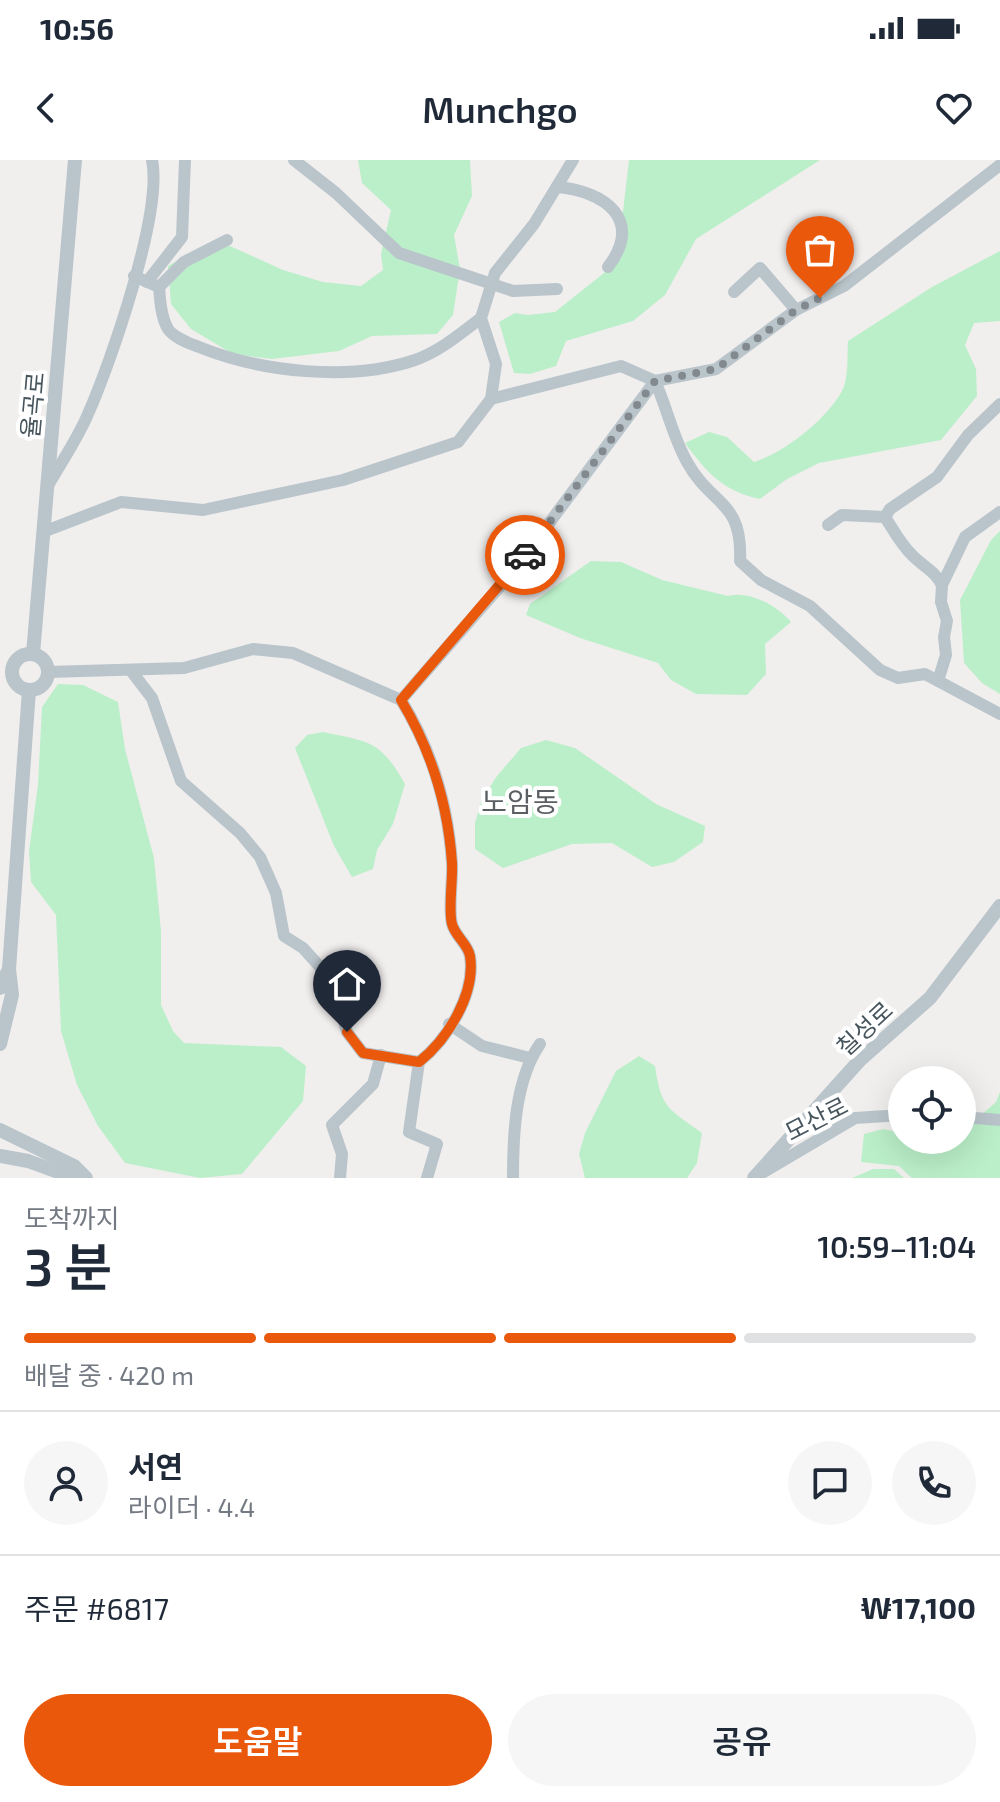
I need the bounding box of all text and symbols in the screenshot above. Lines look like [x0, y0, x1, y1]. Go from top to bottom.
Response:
text: 10:56 [40, 10, 114, 46]
icon: back [24, 86, 68, 130]
icon: heart [932, 86, 976, 130]
text: Munchgo [422, 87, 578, 130]
pin [786, 216, 854, 298]
icon: bag [798, 228, 842, 272]
street label: 율곡로 [15, 371, 49, 439]
courier [485, 515, 565, 595]
icon: car [503, 533, 547, 577]
district label: 노암동 [481, 784, 559, 818]
pin [313, 950, 381, 1032]
icon: home [325, 962, 369, 1006]
street label: 칠성로 [830, 995, 898, 1061]
map controls [888, 1066, 976, 1154]
button: locate [888, 1066, 976, 1154]
street label: 모산로 [780, 1090, 852, 1146]
text: 도착까지 [24, 1202, 120, 1233]
text: 10:59–11:04 [817, 1228, 976, 1264]
text: 3 분 [24, 1234, 112, 1296]
text: 배달 중 · 420 m [24, 1359, 194, 1390]
button: person [24, 1441, 108, 1525]
button: chat [788, 1441, 872, 1525]
button: phone [892, 1441, 976, 1525]
text: 서연 [128, 1448, 183, 1484]
text: 라이더 · 4.4 [128, 1491, 255, 1522]
text: ₩17,100 [861, 1589, 976, 1625]
text: 주문 #6817 [24, 1590, 169, 1626]
button: 도움말 [24, 1694, 492, 1786]
button: 공유 [508, 1694, 976, 1786]

